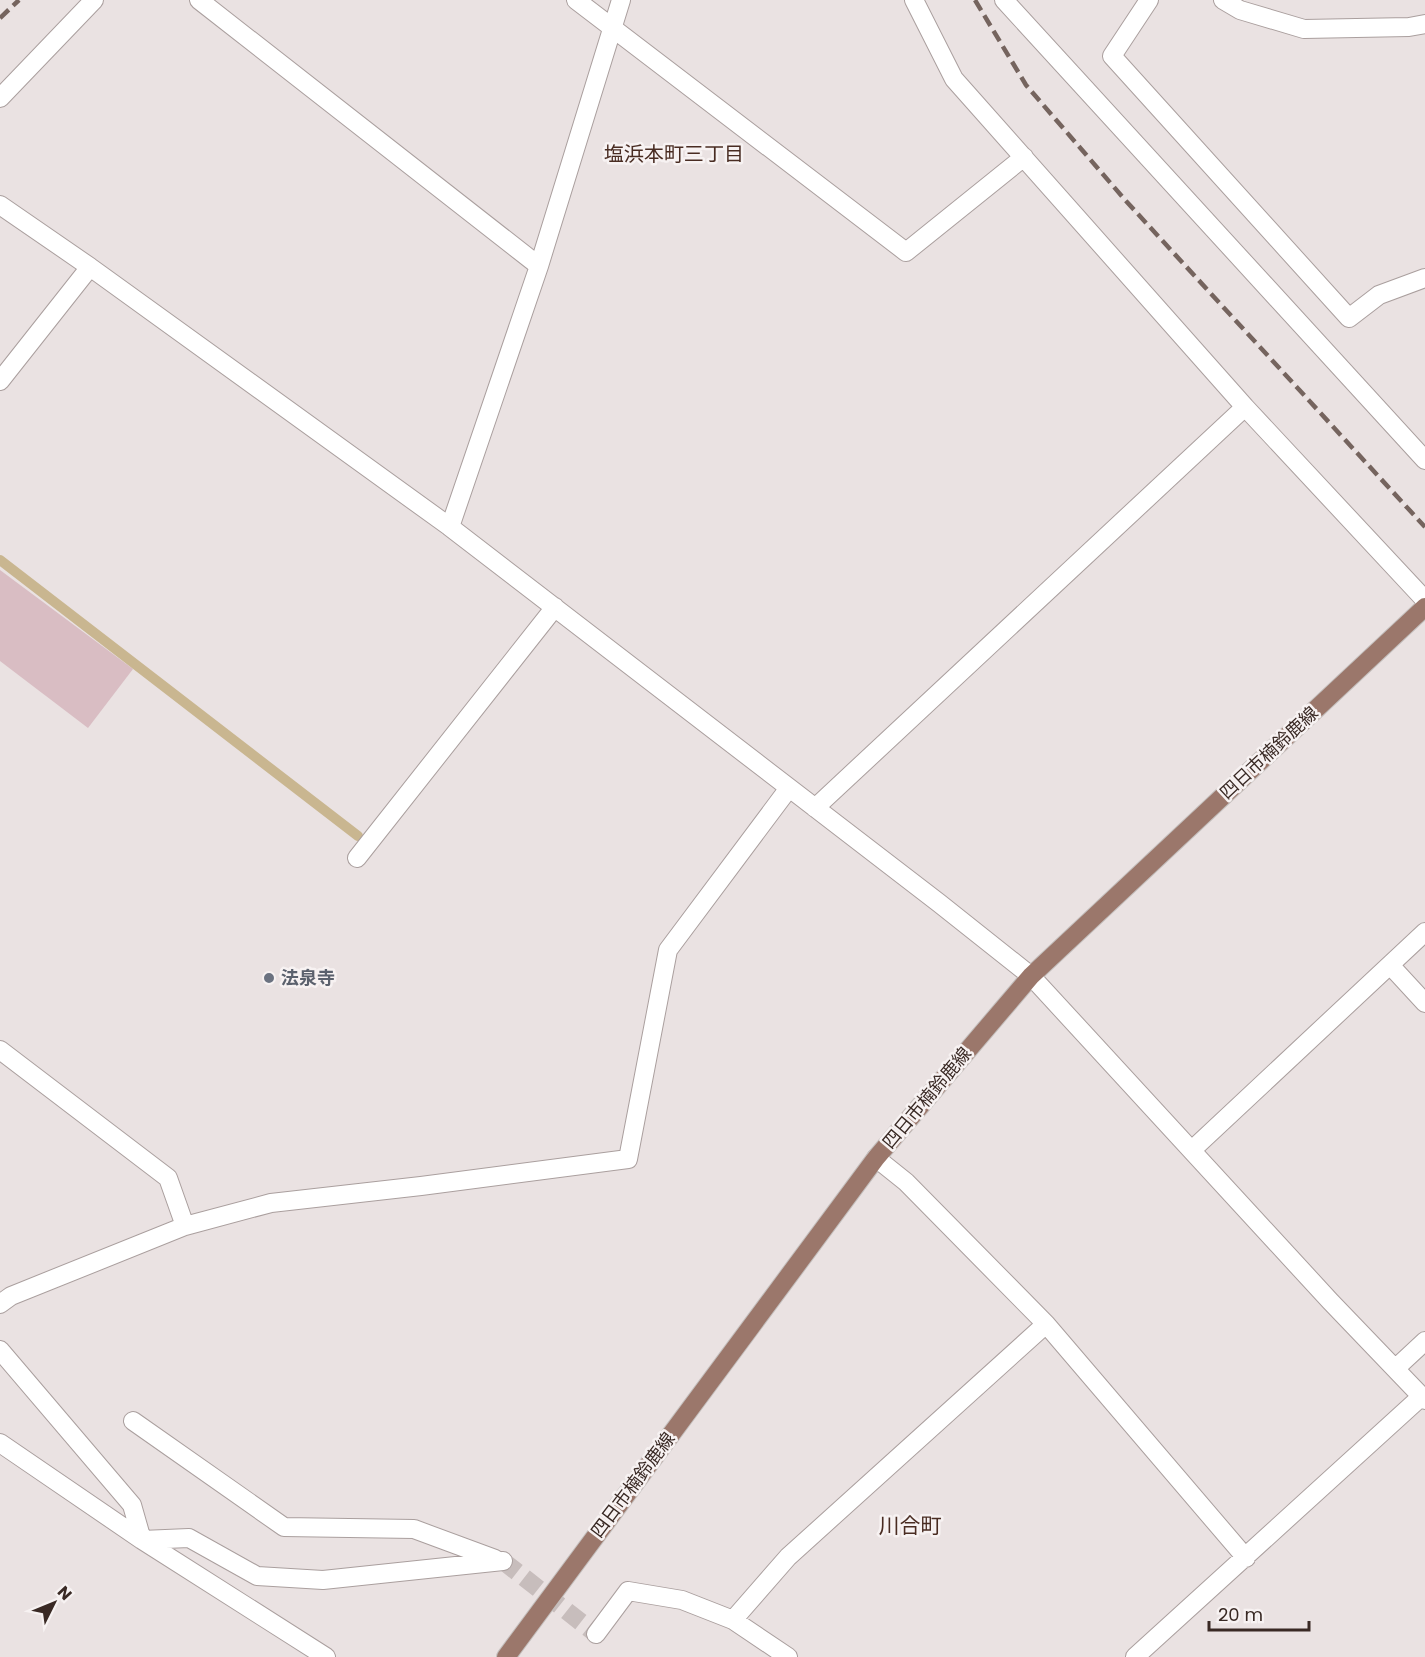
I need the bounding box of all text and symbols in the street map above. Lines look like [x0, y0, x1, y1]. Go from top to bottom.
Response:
district label: 塩浜本町三丁目 [604, 140, 744, 168]
street label: 四日市楠鈴鹿線 [1214, 701, 1323, 805]
place label: 法泉寺 [281, 965, 335, 990]
marker: 法泉寺 [262, 971, 276, 985]
street label: 四日市楠鈴鹿線 [877, 1041, 977, 1154]
street label: 四日市楠鈴鹿線 [585, 1427, 680, 1543]
district label: 川合町 [879, 1511, 942, 1540]
north arrow [24, 1573, 84, 1633]
text: N [52, 1581, 77, 1605]
scale bar [1209, 1594, 1310, 1632]
text: 20 m [1218, 1602, 1263, 1627]

